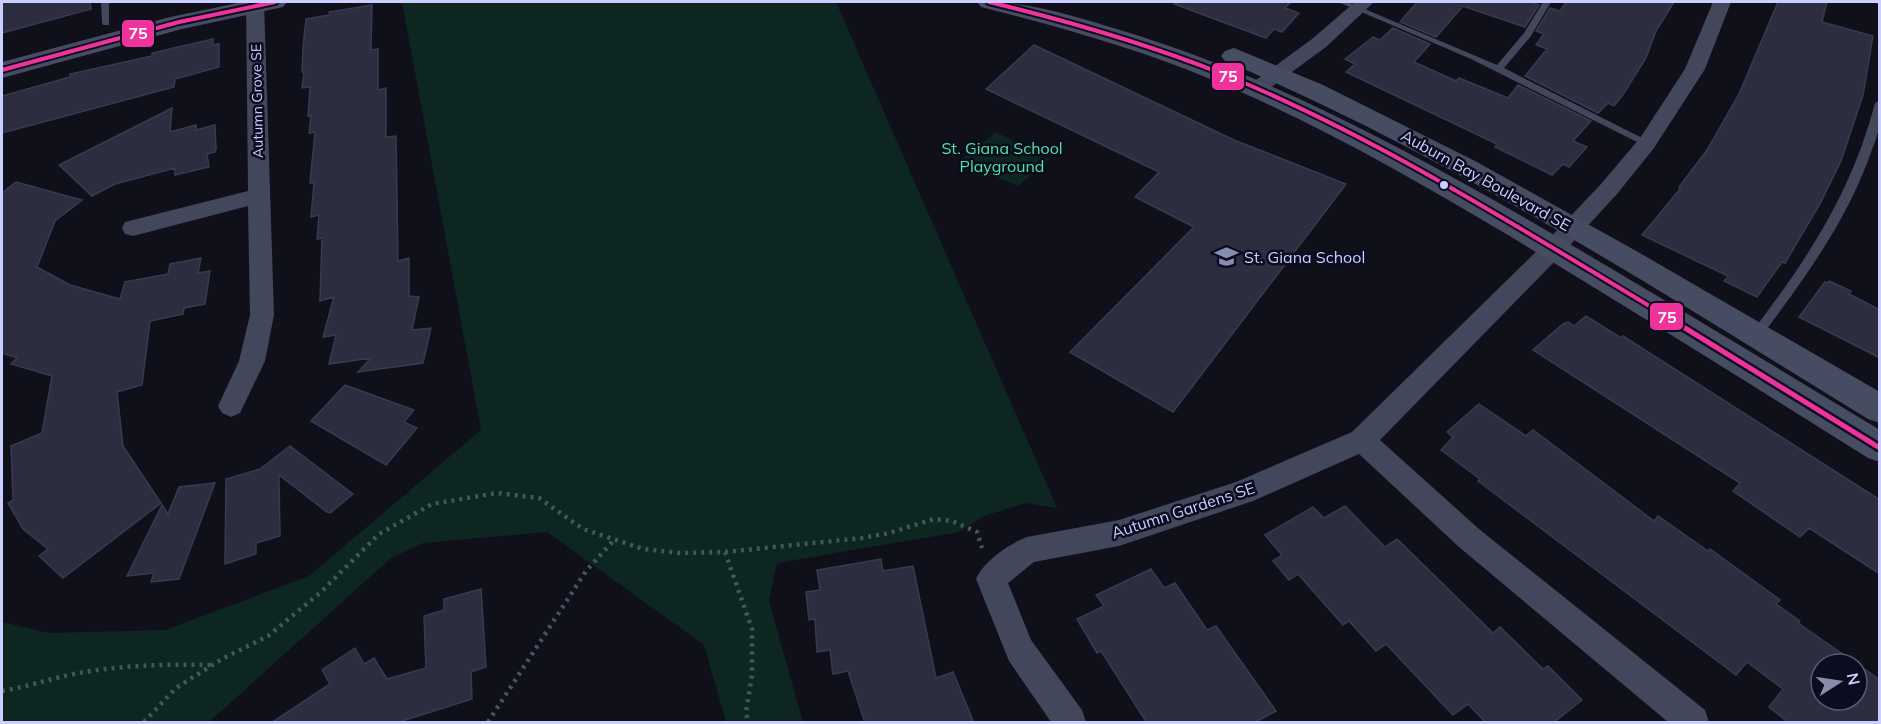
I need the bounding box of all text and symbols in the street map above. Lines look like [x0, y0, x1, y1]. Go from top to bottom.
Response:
line badge: 75 [121, 19, 155, 48]
text: 75 [128, 23, 148, 43]
street label: Autumn Grove SE [247, 44, 267, 158]
line badge: 75 [1211, 62, 1245, 91]
text: 75 [1218, 66, 1238, 86]
street label: Auburn Bay Boulevard SE [1398, 125, 1574, 235]
park label: St. Giana School Playground [941, 138, 1063, 176]
unlabelled marker [1438, 179, 1450, 191]
school or university icon: St. Giana School [1213, 244, 1239, 270]
place label: St. Giana School [1244, 247, 1365, 267]
line badge: 75 [1649, 302, 1684, 331]
text: 75 [1657, 307, 1677, 327]
street label: Autumn Gardens SE [1109, 477, 1257, 543]
north arrow [1809, 652, 1869, 712]
text: N [1843, 671, 1865, 687]

